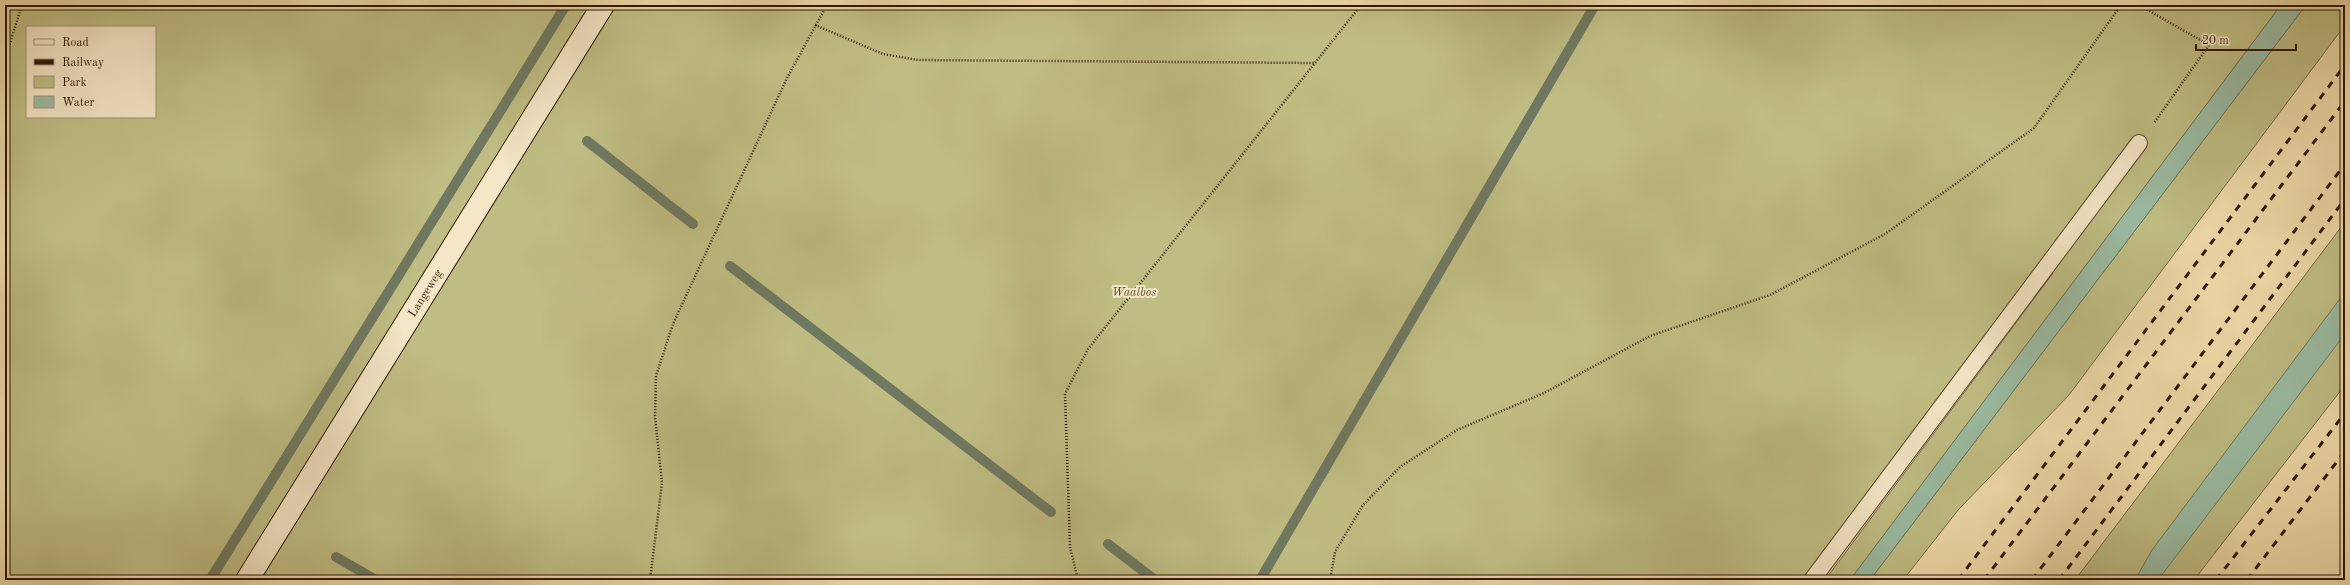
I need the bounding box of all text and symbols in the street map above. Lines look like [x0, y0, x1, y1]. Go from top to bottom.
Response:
legend [26, 26, 156, 118]
scale bar [2196, 26, 2296, 52]
text: 20 m [2202, 35, 2229, 47]
text: Road [62, 37, 89, 49]
text: Railway [62, 57, 105, 69]
text: Park [62, 77, 87, 89]
text: Water [62, 97, 95, 109]
street label: Langeweg [407, 267, 445, 319]
park label: Waalbos [1112, 287, 1156, 299]

